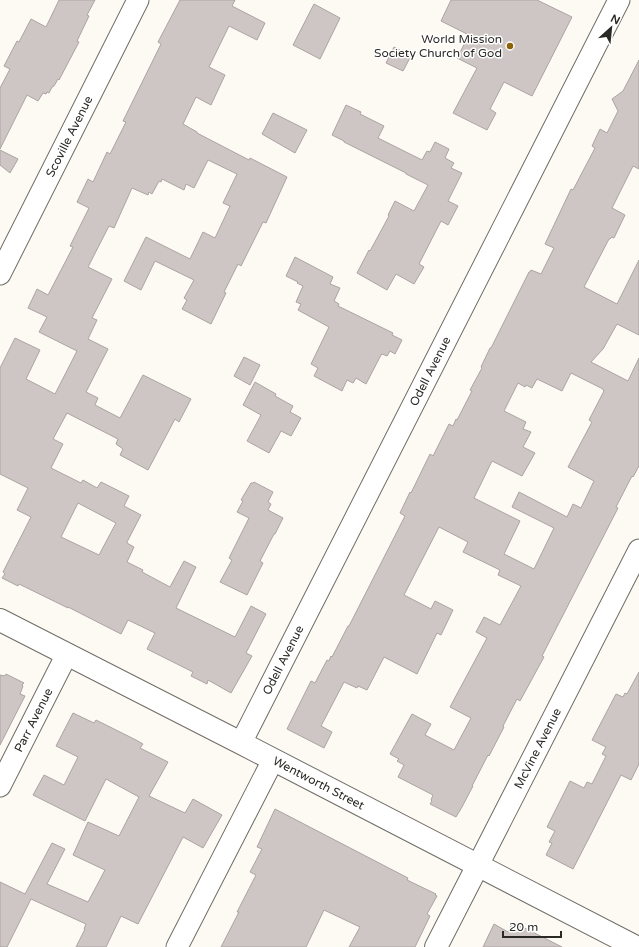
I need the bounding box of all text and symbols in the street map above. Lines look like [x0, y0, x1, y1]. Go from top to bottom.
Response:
north arrow [591, 8, 631, 48]
text: N [608, 12, 622, 27]
place label: World Mission Society Church of God [374, 32, 502, 60]
marker: World Mission Society Church of God [505, 41, 515, 51]
street label: Scoville Avenue [43, 93, 96, 179]
street label: Odell Avenue [407, 334, 454, 408]
street label: Odell Avenue [260, 623, 307, 697]
street label: Parr Avenue [11, 686, 56, 754]
street label: McVine Avenue [511, 705, 564, 791]
street label: Wentworth Street [271, 754, 367, 813]
scale bar [503, 913, 561, 939]
text: 20 m [509, 920, 538, 934]

